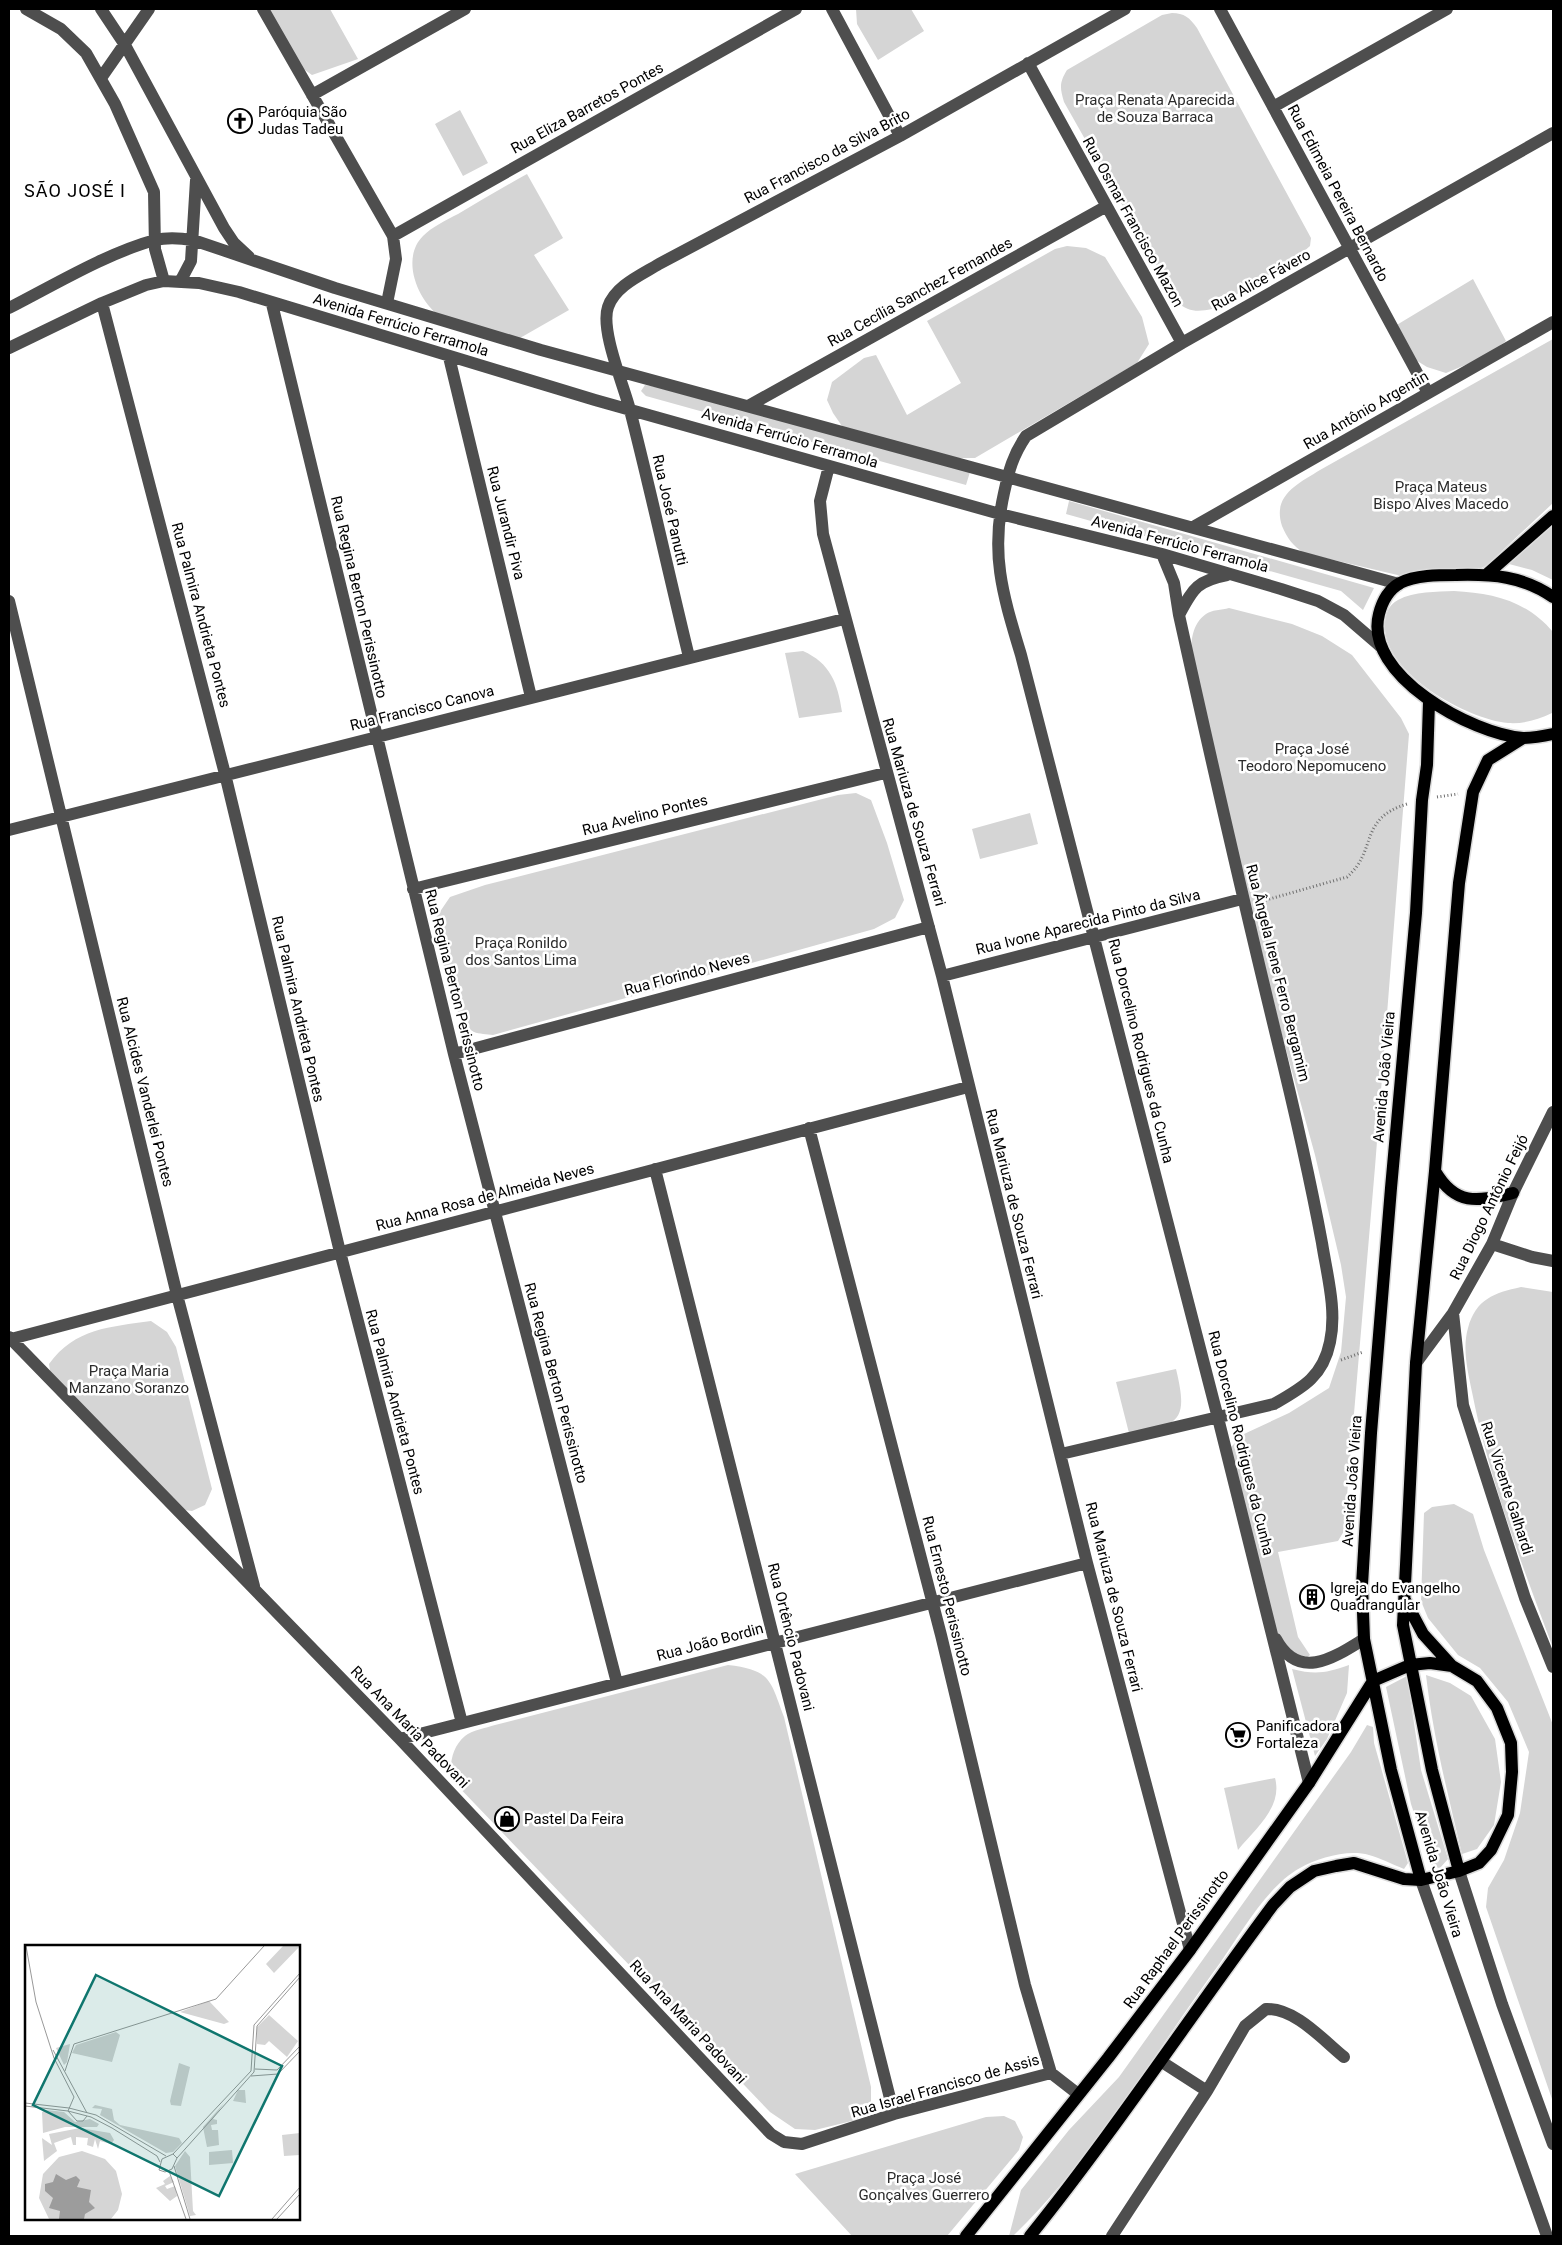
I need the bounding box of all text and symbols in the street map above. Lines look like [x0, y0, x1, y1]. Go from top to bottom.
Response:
street label: Rua Eliza Barretos Pontes [508, 59, 666, 157]
park label: Praça Renata Aparecida de Souza Barraca [1075, 91, 1235, 126]
street label: Rua Edimeia Pereira Bernardo [1284, 101, 1392, 285]
place label: Paróquia São Judas Tadeu [258, 103, 347, 138]
street label: Rua Francisco da Silva Brito [741, 105, 913, 207]
church icon: Paróquia São Judas Tadeu [227, 108, 253, 134]
street label: Rua Osmar Francisco Mazon [1079, 134, 1187, 310]
district label: SÃO JOSÉ I [24, 180, 126, 201]
street label: Rua Cecília Sanchez Fernandes [824, 234, 1016, 350]
street label: Rua Alice Fávero [1208, 245, 1314, 315]
street label: Avenida Ferrúcio Ferramola [311, 290, 491, 360]
street label: Rua Antônio Argentin [1300, 367, 1432, 453]
street label: Avenida Ferrúcio Ferramola [700, 404, 880, 472]
street label: Rua José Panutti [648, 453, 692, 567]
street label: Rua Jurandir Piva [483, 464, 529, 582]
park label: Praça Mateus Bispo Alves Macedo [1373, 478, 1509, 513]
street label: Rua Regina Berton Perissinotto [327, 494, 391, 700]
street label: Avenida Ferrúcio Ferramola [1089, 512, 1271, 576]
street label: Rua Palmira Andrieta Pontes [168, 520, 234, 710]
street label: Rua Francisco Canova [348, 681, 496, 735]
street label: Rua Mariuza de Souza Ferrari [878, 716, 950, 908]
park label: Praça José Teodoro Nepomuceno [1238, 740, 1386, 775]
street label: Rua Avelino Pontes [580, 791, 710, 839]
street label: Rua Ângela Irene Ferro Bergamim [1242, 862, 1314, 1084]
street label: Rua Ivone Aparecida Pinto da Silva [974, 885, 1202, 959]
street label: Rua Regina Berton Perissinotto [421, 887, 489, 1093]
street label: Rua Palmira Andrieta Pontes [268, 914, 328, 1104]
park label: Praça Ronildo dos Santos Lima [465, 934, 577, 969]
street label: Rua Dorcelino Rodrigues da Cunha [1104, 937, 1178, 1165]
street label: Rua Florindo Neves [622, 949, 752, 999]
street label: Rua Alcides Vanderlei Pontes [113, 995, 177, 1189]
street label: Avenida João Vieira [1369, 1011, 1399, 1143]
street label: Rua Mariuza de Souza Ferrari [982, 1107, 1046, 1301]
street label: Rua Diogo Antônio Feijó [1446, 1131, 1532, 1283]
street label: Rua Anna Rosa de Almeida Neves [374, 1159, 596, 1235]
street label: Rua Regina Berton Perissinotto [521, 1281, 591, 1485]
street label: Rua Palmira Andrieta Pontes [362, 1307, 428, 1497]
street label: Rua Dorcelino Rodrigues da Cunha [1204, 1329, 1278, 1557]
park label: Praça Maria Manzano Soranzo [69, 1362, 189, 1397]
street label: Avenida João Vieira [1338, 1415, 1366, 1547]
street label: Rua Vicente Galhardi [1477, 1419, 1537, 1557]
street label: Rua Mariuza de Souza Ferrari [1082, 1500, 1146, 1694]
street label: Rua Ernesto Perissinotto [918, 1514, 976, 1678]
street label: Rua Ortêncio Padovani [764, 1561, 818, 1713]
place label: Igreja do Evangelho Quadrangular [1330, 1579, 1460, 1614]
building icon: Igreja do Evangelho Quadrangular [1299, 1584, 1325, 1610]
street label: Rua João Bordin [655, 1619, 765, 1665]
street label: Rua Ana Maria Padovani [347, 1662, 473, 1792]
place label: Panificadora Fortaleza [1256, 1717, 1340, 1752]
supermarket icon: Panificadora Fortaleza [1225, 1722, 1251, 1748]
shop icon: Pastel Da Feira [494, 1806, 520, 1832]
street label: Avenida João Vieira [1411, 1808, 1467, 1940]
place label: Pastel Da Feira [524, 1810, 624, 1828]
street label: Rua Raphael Perissinotto [1120, 1866, 1232, 2012]
inset map [25, 1945, 300, 2220]
street label: Rua Ana Maria Padovani [626, 1956, 750, 2088]
street label: Rua Israel Francisco de Assis [849, 2050, 1041, 2122]
park label: Praça José Gonçalves Guerrero [858, 2169, 990, 2204]

